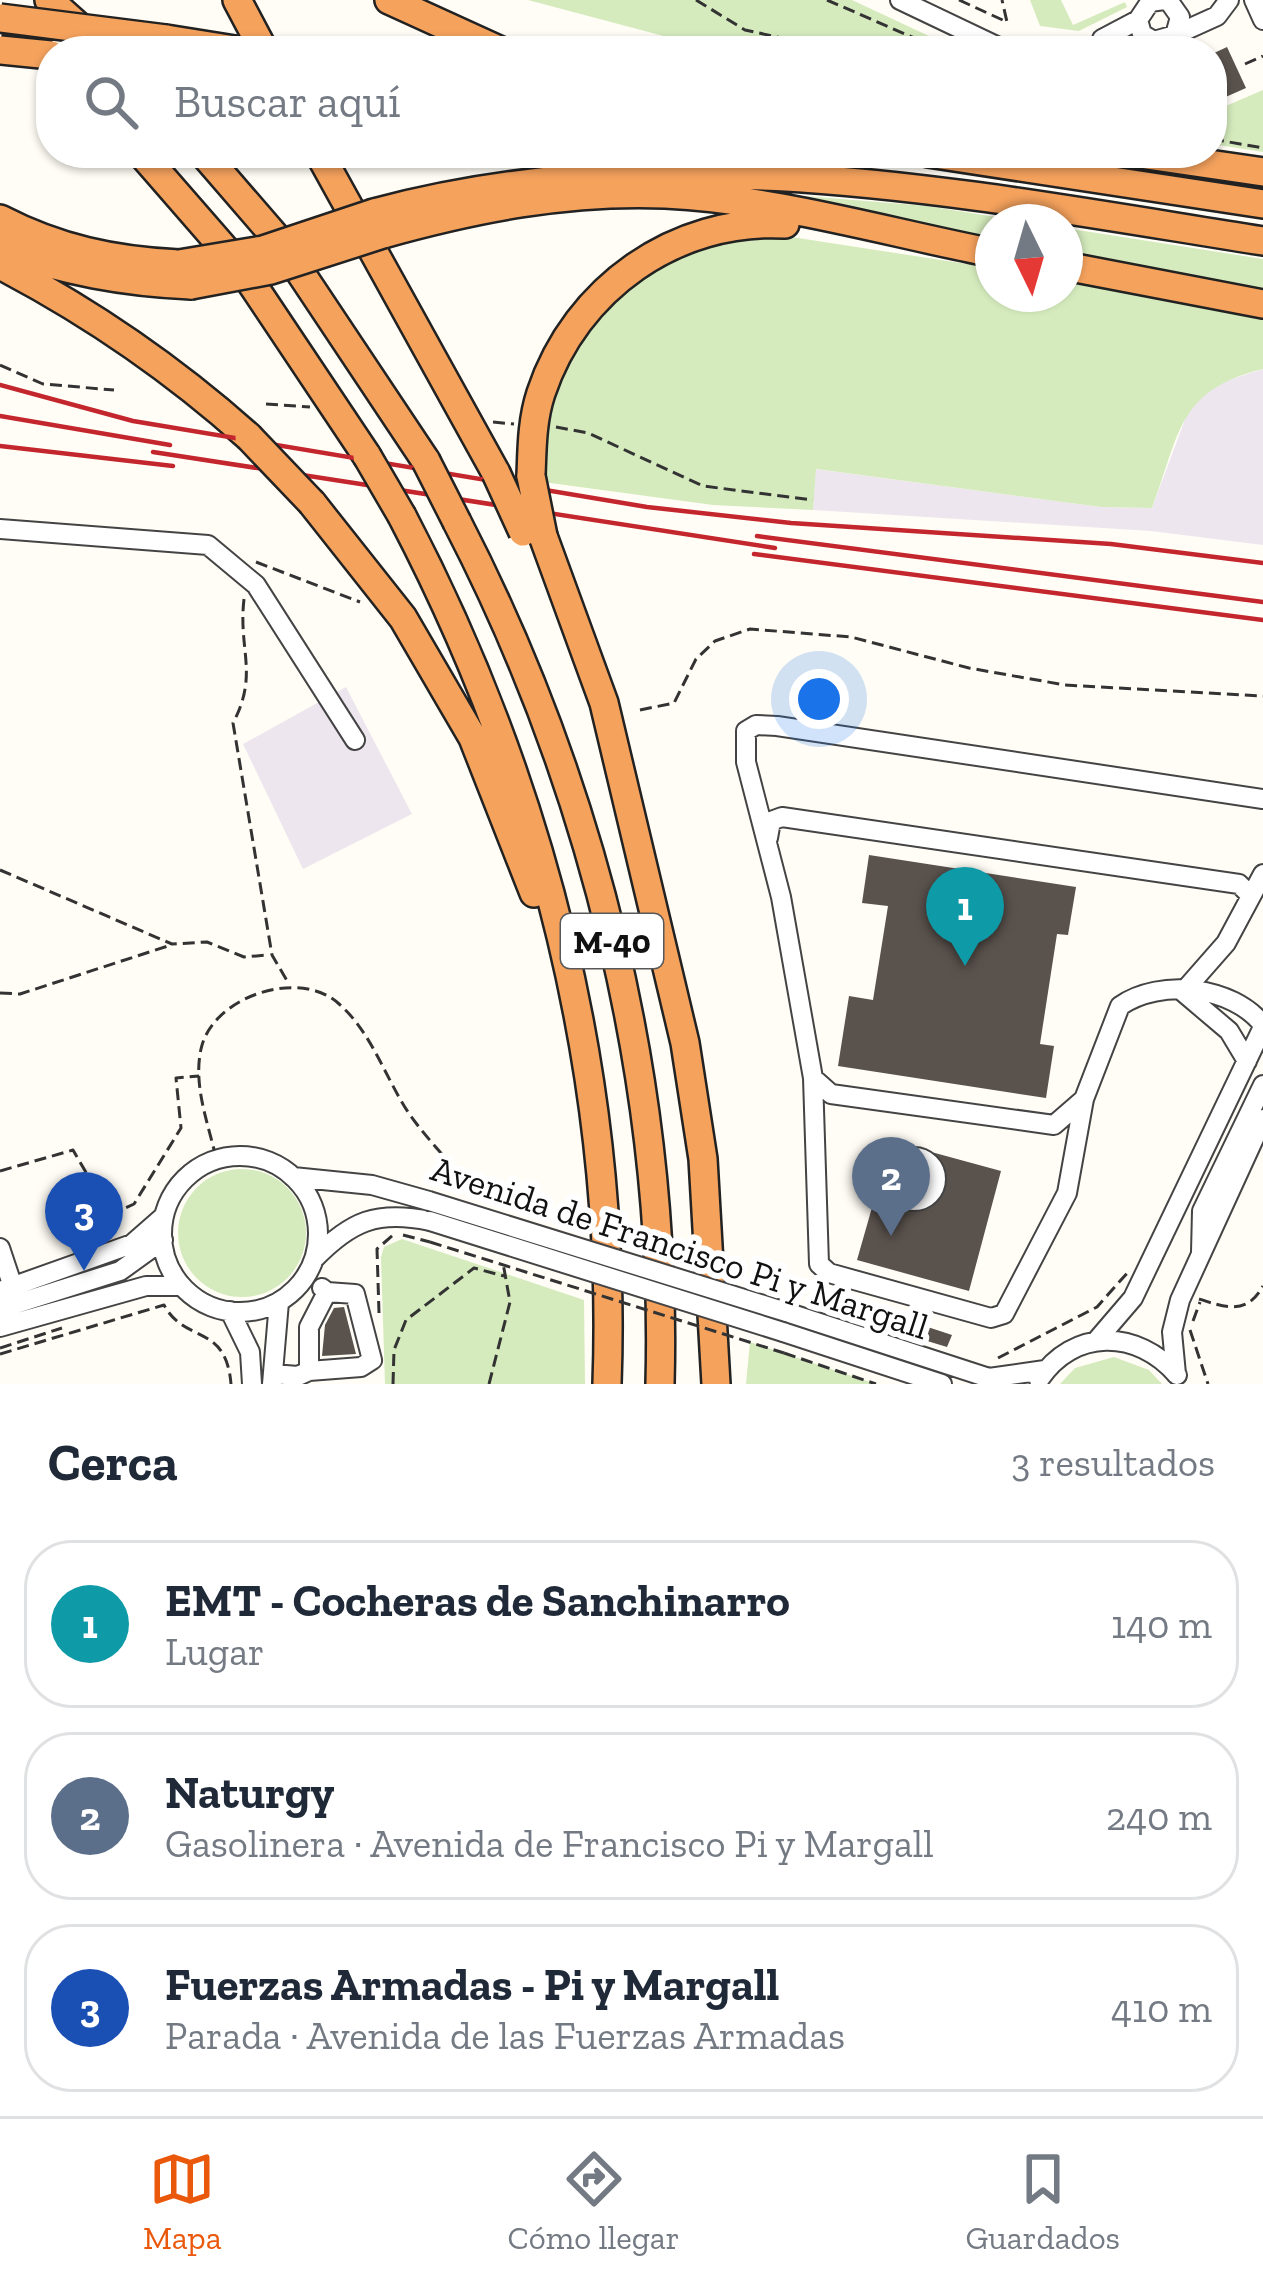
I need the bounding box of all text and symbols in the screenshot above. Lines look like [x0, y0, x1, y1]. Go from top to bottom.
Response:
search box [36, 36, 1227, 168]
icon: search [78, 69, 144, 135]
text: Buscar aquí [174, 75, 401, 129]
north arrow [975, 204, 1083, 312]
your location [789, 669, 849, 729]
pin: 1 [926, 867, 1004, 966]
road number: M-40 [561, 914, 663, 968]
pin: 2 [852, 1137, 930, 1236]
street label: Avenida de Francisco Pi y Margall [426, 1147, 934, 1348]
pin: 3 [45, 1172, 123, 1271]
text: Cerca [48, 1432, 178, 1493]
text: 3 resultados [1011, 1439, 1215, 1486]
text: EMT - Cocheras de Sanchinarro [165, 1574, 790, 1628]
text: 1 [82, 1601, 98, 1648]
text: 140 m [1111, 1601, 1212, 1648]
text: Lugar [165, 1628, 264, 1675]
text: Naturgy [165, 1766, 334, 1820]
text: 2 [80, 1793, 100, 1840]
text: 240 m [1106, 1793, 1212, 1840]
text: Gasolinera · Avenida de Francisco Pi y Margall [165, 1820, 934, 1867]
text: Fuerzas Armadas - Pi y Margall [165, 1958, 779, 2012]
text: 3 [80, 1985, 100, 2032]
text: 410 m [1111, 1985, 1212, 2032]
text: Parada · Avenida de las Fuerzas Armadas [165, 2012, 845, 2059]
tab: Mapa [143, 2146, 222, 2257]
tab: Cómo llegar [508, 2146, 680, 2257]
tab: Guardados [965, 2146, 1120, 2257]

